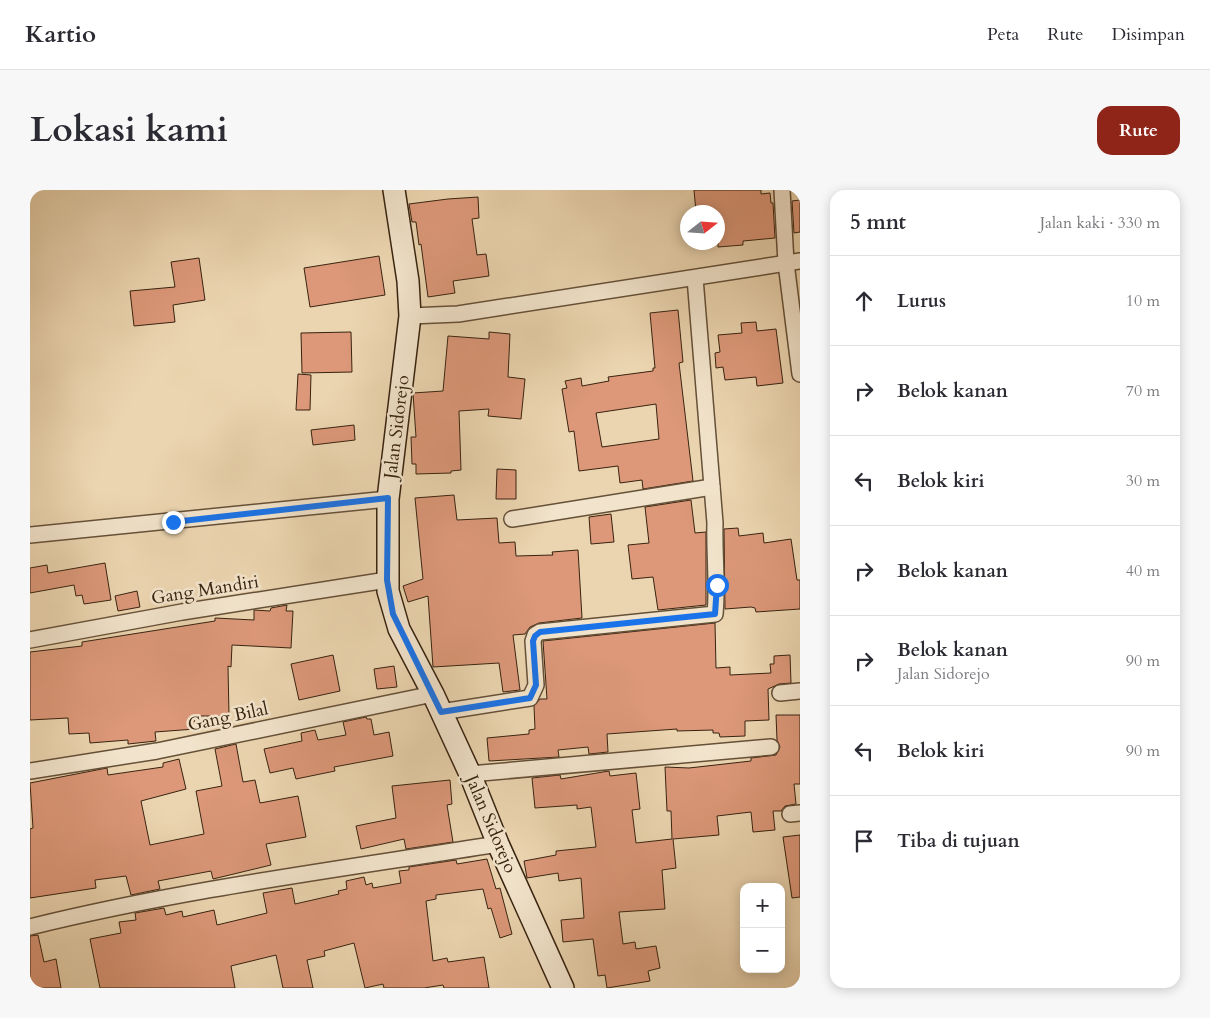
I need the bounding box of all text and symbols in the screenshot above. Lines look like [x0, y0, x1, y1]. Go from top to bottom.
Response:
text: Kartio [25, 18, 96, 51]
text: Peta [987, 22, 1019, 47]
text: Rute [1047, 22, 1083, 47]
text: Disimpan [1111, 22, 1185, 47]
text: Lokasi kami [30, 106, 228, 154]
button: Rute [1097, 106, 1180, 155]
north arrow [680, 205, 725, 250]
text: 5 mnt [850, 208, 906, 237]
text: Jalan kaki · 330 m [1040, 212, 1160, 234]
icon: ahead [850, 287, 878, 315]
text: Lurus [897, 288, 946, 314]
text: 10 m [1126, 290, 1160, 312]
street label: Jalan Sidorejo [378, 373, 416, 483]
icon: right [850, 377, 878, 405]
text: Belok kanan [897, 378, 1008, 404]
text: 70 m [1126, 380, 1160, 402]
icon: left [850, 467, 878, 495]
text: Belok kiri [897, 468, 984, 494]
text: 30 m [1126, 470, 1160, 492]
route end [162, 511, 185, 534]
icon: right [850, 557, 878, 585]
text: Belok kanan [897, 558, 1008, 584]
text: 40 m [1126, 560, 1160, 582]
street label: Gang Mandiri [150, 569, 260, 611]
route start [706, 574, 729, 597]
text: Belok kanan [897, 637, 1008, 663]
icon: right [850, 647, 878, 675]
text: 90 m [1126, 650, 1160, 672]
text: Jalan Sidorejo [897, 663, 990, 685]
street label: Gang Bilal [186, 696, 271, 738]
icon: left [850, 737, 878, 765]
text: Belok kiri [897, 738, 984, 764]
text: 90 m [1126, 740, 1160, 762]
street label: Jalan Sidorejo [458, 768, 523, 877]
icon: arrive [850, 827, 878, 855]
text: Tiba di tujuan [897, 828, 1020, 854]
map controls [740, 883, 785, 973]
button: + [740, 883, 785, 928]
button: − [740, 928, 785, 973]

